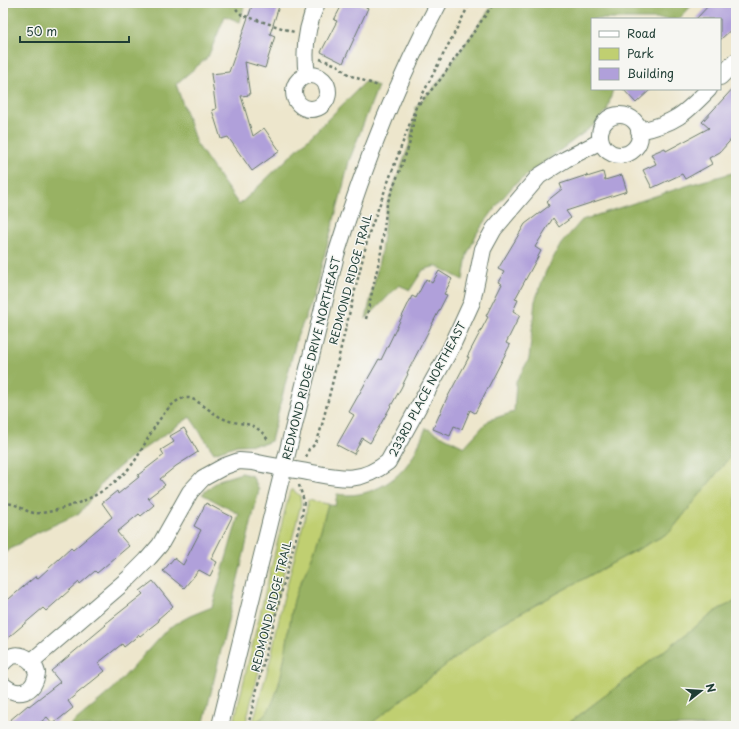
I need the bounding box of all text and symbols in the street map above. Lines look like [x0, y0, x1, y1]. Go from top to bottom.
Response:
scale bar [20, 18, 129, 44]
legend [591, 18, 721, 90]
text: 50 m [26, 22, 57, 40]
text: Road [627, 24, 656, 42]
text: Park [627, 44, 654, 62]
text: Building [627, 64, 674, 82]
street label: REDMOND RIDGE TRAIL [324, 211, 376, 347]
street label: REDMOND RIDGE DRIVE NORTHEAST [277, 254, 345, 461]
street label: 233RD PLACE NORTHEAST [384, 318, 470, 460]
street label: REDMOND RIDGE TRAIL [246, 538, 296, 674]
north arrow [681, 671, 721, 711]
text: N [702, 681, 721, 695]

